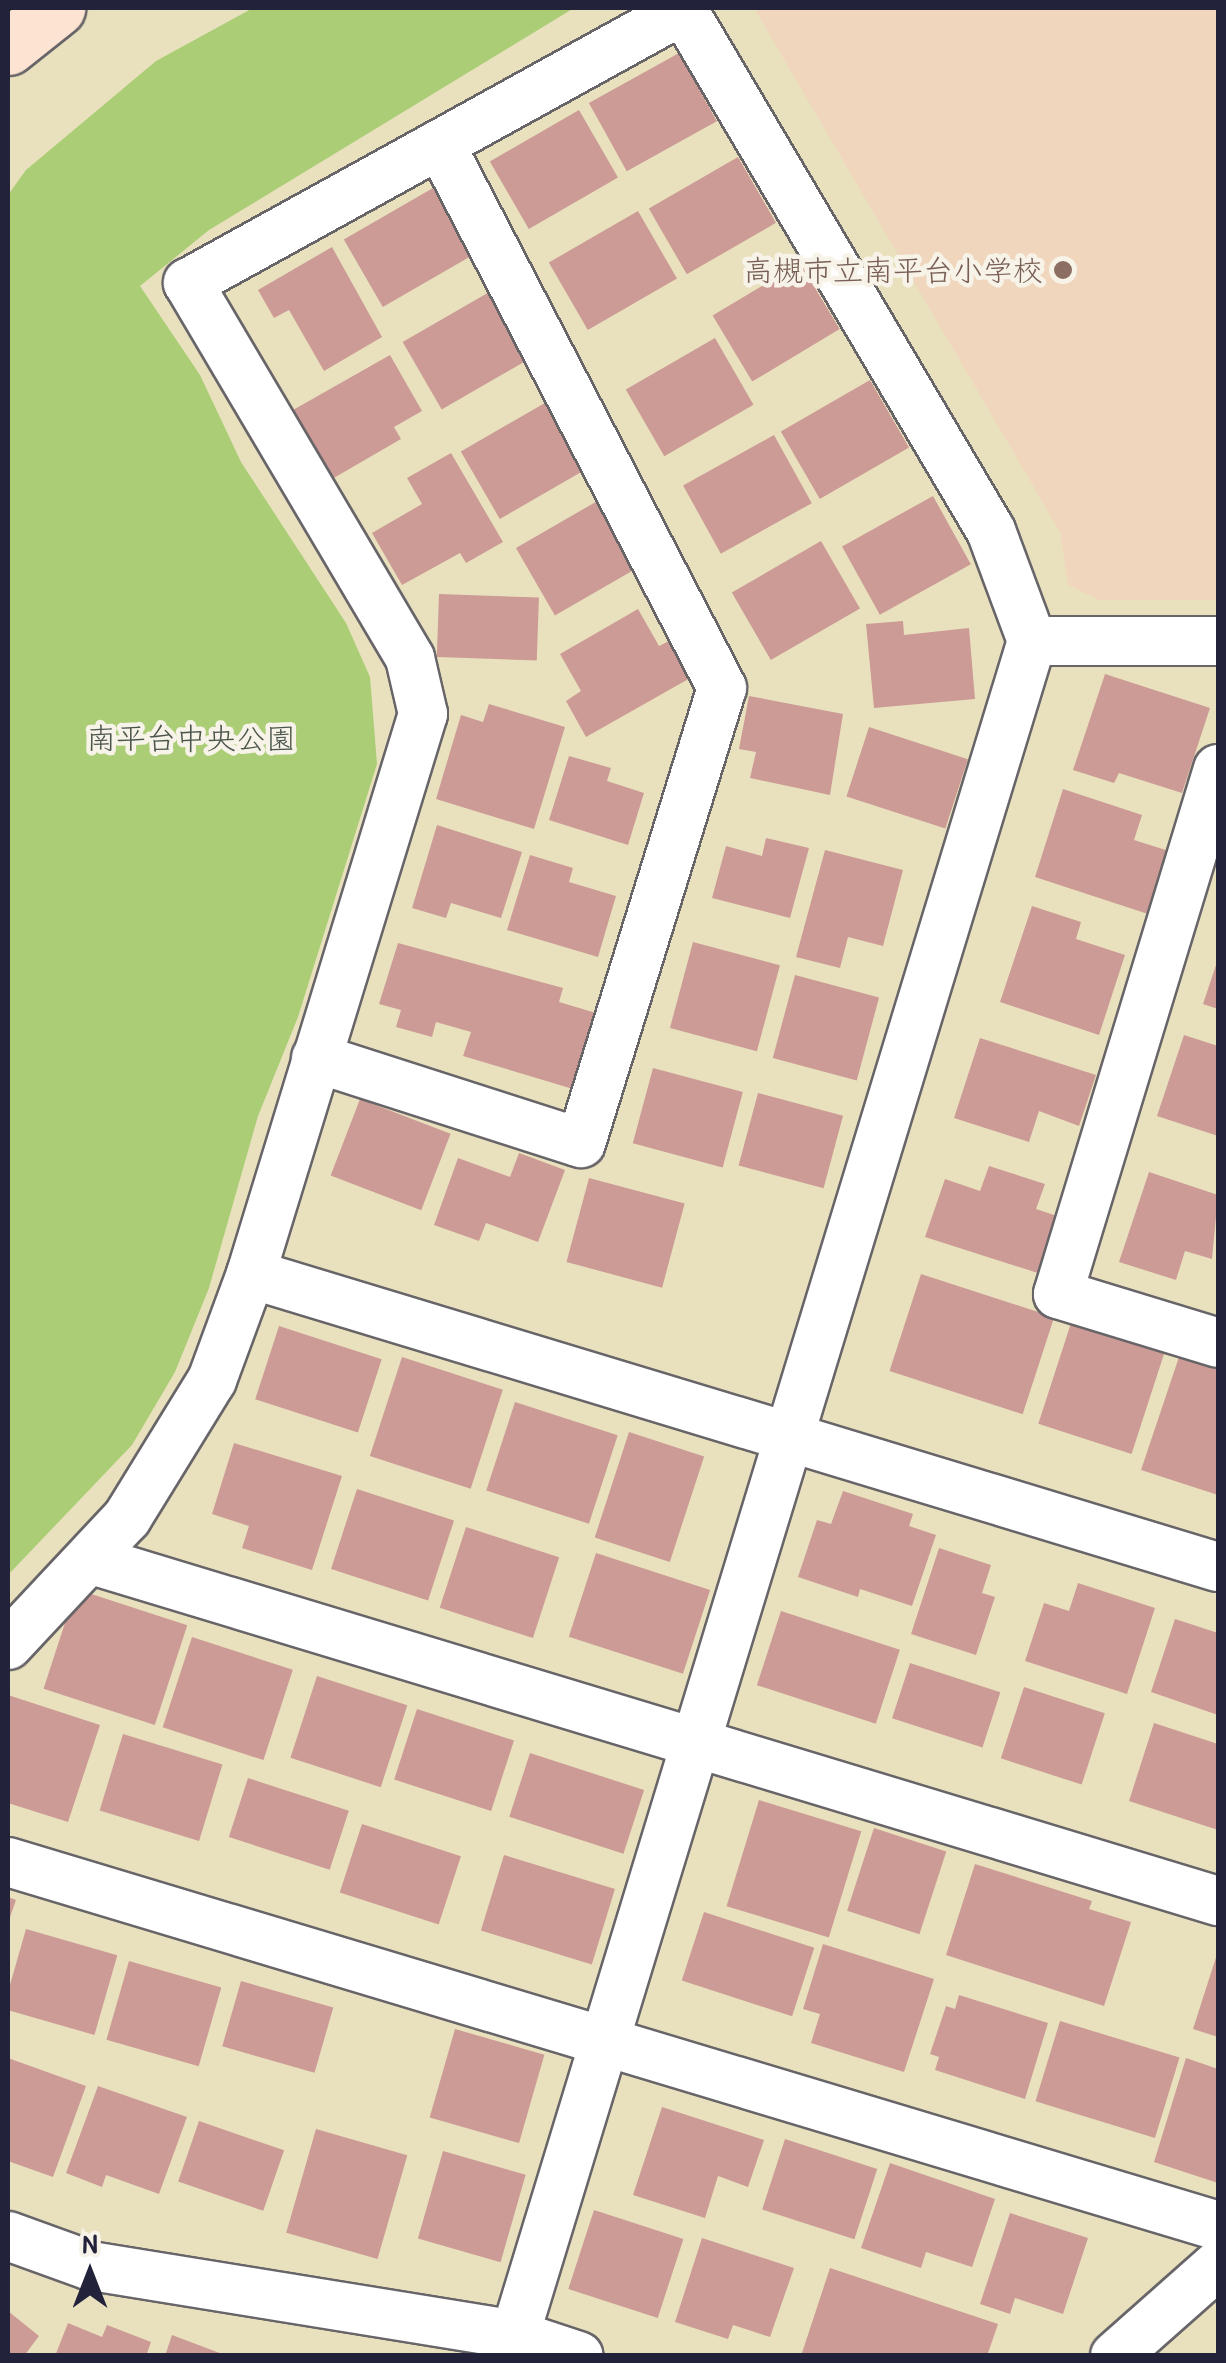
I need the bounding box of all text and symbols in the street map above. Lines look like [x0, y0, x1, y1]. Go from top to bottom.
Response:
place label: 高槻市立南平台小学校 [743, 252, 1043, 288]
marker: 高槻市立南平台小学校 [1052, 259, 1074, 281]
park label: 南平台中央公園 [86, 720, 296, 756]
north arrow [40, 2223, 140, 2323]
text: N [83, 2224, 97, 2262]

